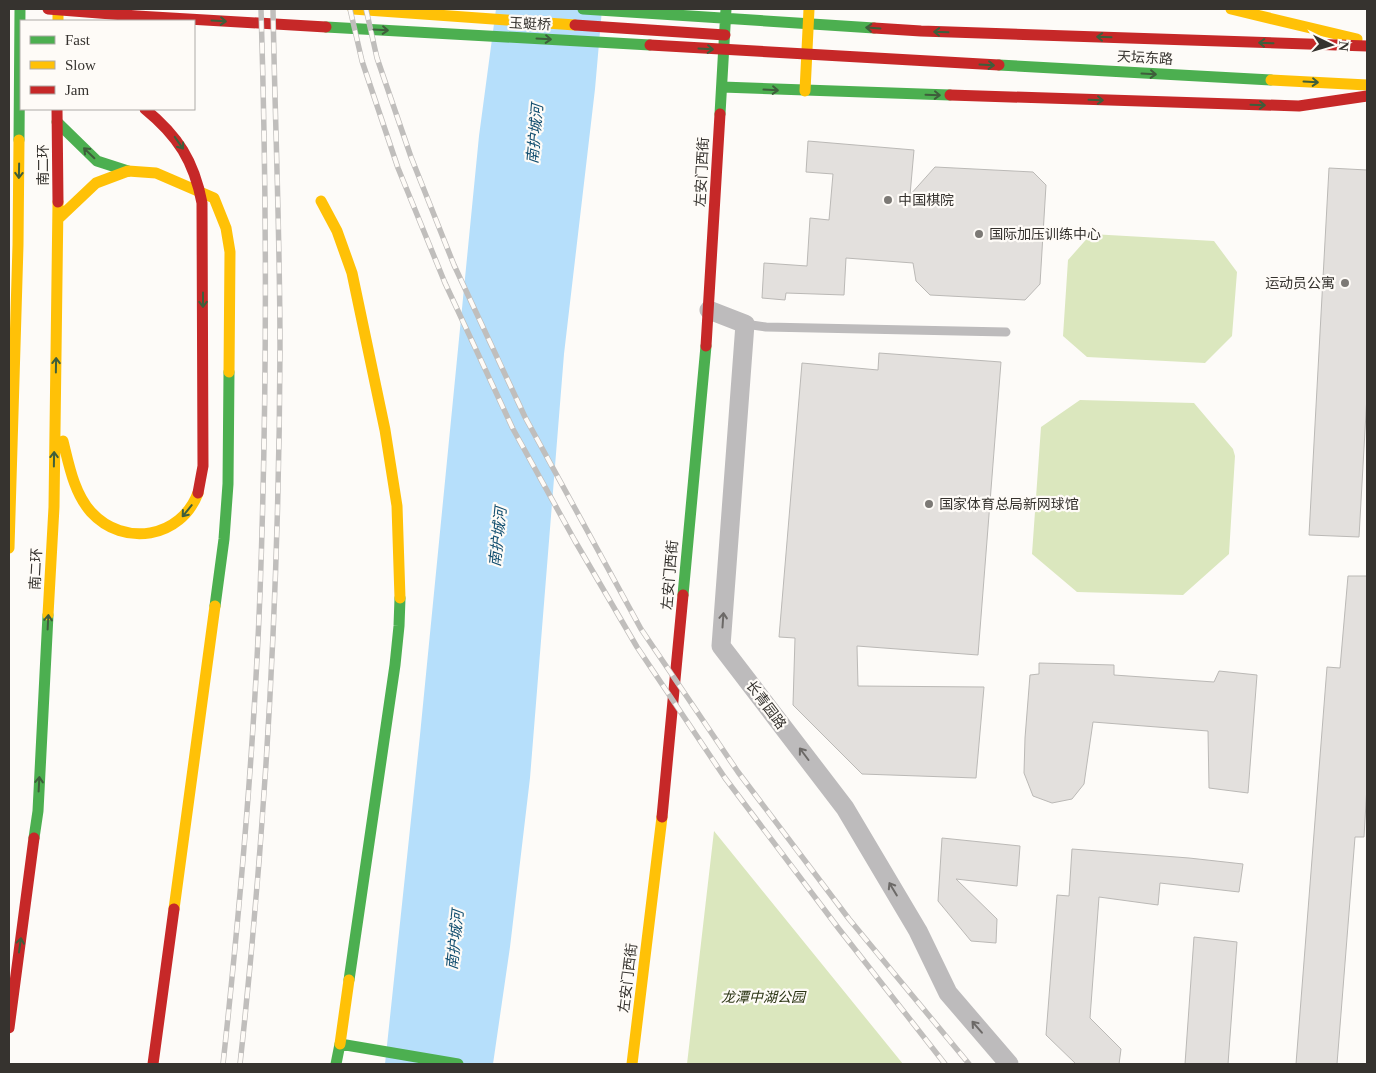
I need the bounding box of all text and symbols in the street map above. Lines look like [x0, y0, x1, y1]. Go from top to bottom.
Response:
street label: 玉蜓桥 [509, 15, 551, 33]
one-way arrow [211, 16, 227, 25]
legend [20, 20, 195, 110]
north arrow [1306, 20, 1356, 70]
one-way arrow [865, 23, 881, 32]
one-way arrow [373, 25, 389, 34]
one-way arrow [934, 27, 950, 36]
text: Fast [65, 32, 91, 48]
one-way arrow [1096, 32, 1112, 42]
one-way arrow [535, 35, 551, 44]
one-way arrow [1258, 38, 1274, 47]
text: N [1336, 40, 1351, 52]
one-way arrow [698, 44, 714, 53]
street label: 天坛东路 [1117, 49, 1173, 67]
text: Slow [65, 57, 96, 73]
one-way arrow [979, 60, 995, 69]
one-way arrow [1141, 69, 1157, 78]
one-way arrow [1303, 78, 1319, 87]
text: Jam [65, 82, 89, 98]
one-way arrow [763, 85, 779, 94]
one-way arrow [925, 90, 941, 100]
one-way arrow [1087, 95, 1103, 105]
water label: 南护城河 [524, 100, 546, 165]
one-way arrow [1250, 100, 1266, 110]
one-way arrow [174, 136, 184, 150]
street label: 左安门西街 [693, 137, 711, 207]
street label: 南二环 [36, 144, 51, 186]
one-way arrow [83, 147, 95, 159]
one-way arrow [14, 162, 24, 178]
place label: 中国棋院 [898, 193, 954, 208]
marker: 中国棋院 [882, 194, 894, 206]
place label: 国际加压训练中心 [989, 227, 1101, 242]
marker: 国际加压训练中心 [973, 228, 985, 240]
place label: 运动员公寓 [1265, 275, 1335, 291]
marker: 运动员公寓 [1339, 277, 1351, 289]
one-way arrow [198, 292, 208, 308]
one-way arrow [51, 357, 60, 373]
one-way arrow [49, 452, 59, 468]
place label: 国家体育总局新网球馆 [939, 496, 1079, 512]
marker: 国家体育总局新网球馆 [923, 498, 935, 510]
water label: 南护城河 [487, 503, 509, 568]
one-way arrow [181, 504, 192, 517]
street label: 左安门西街 [659, 539, 681, 611]
street label: 南二环 [27, 548, 45, 590]
one-way arrow [718, 612, 728, 628]
one-way arrow [43, 614, 52, 630]
street label: 长青园路 [743, 678, 789, 732]
one-way arrow [798, 748, 809, 761]
one-way arrow [34, 776, 44, 792]
one-way arrow [888, 883, 898, 897]
water label: 南护城河 [444, 906, 466, 971]
one-way arrow [15, 938, 25, 954]
street label: 左安门西街 [616, 942, 640, 1014]
park label: 龙潭中湖公园 [721, 990, 807, 1005]
one-way arrow [972, 1021, 983, 1034]

